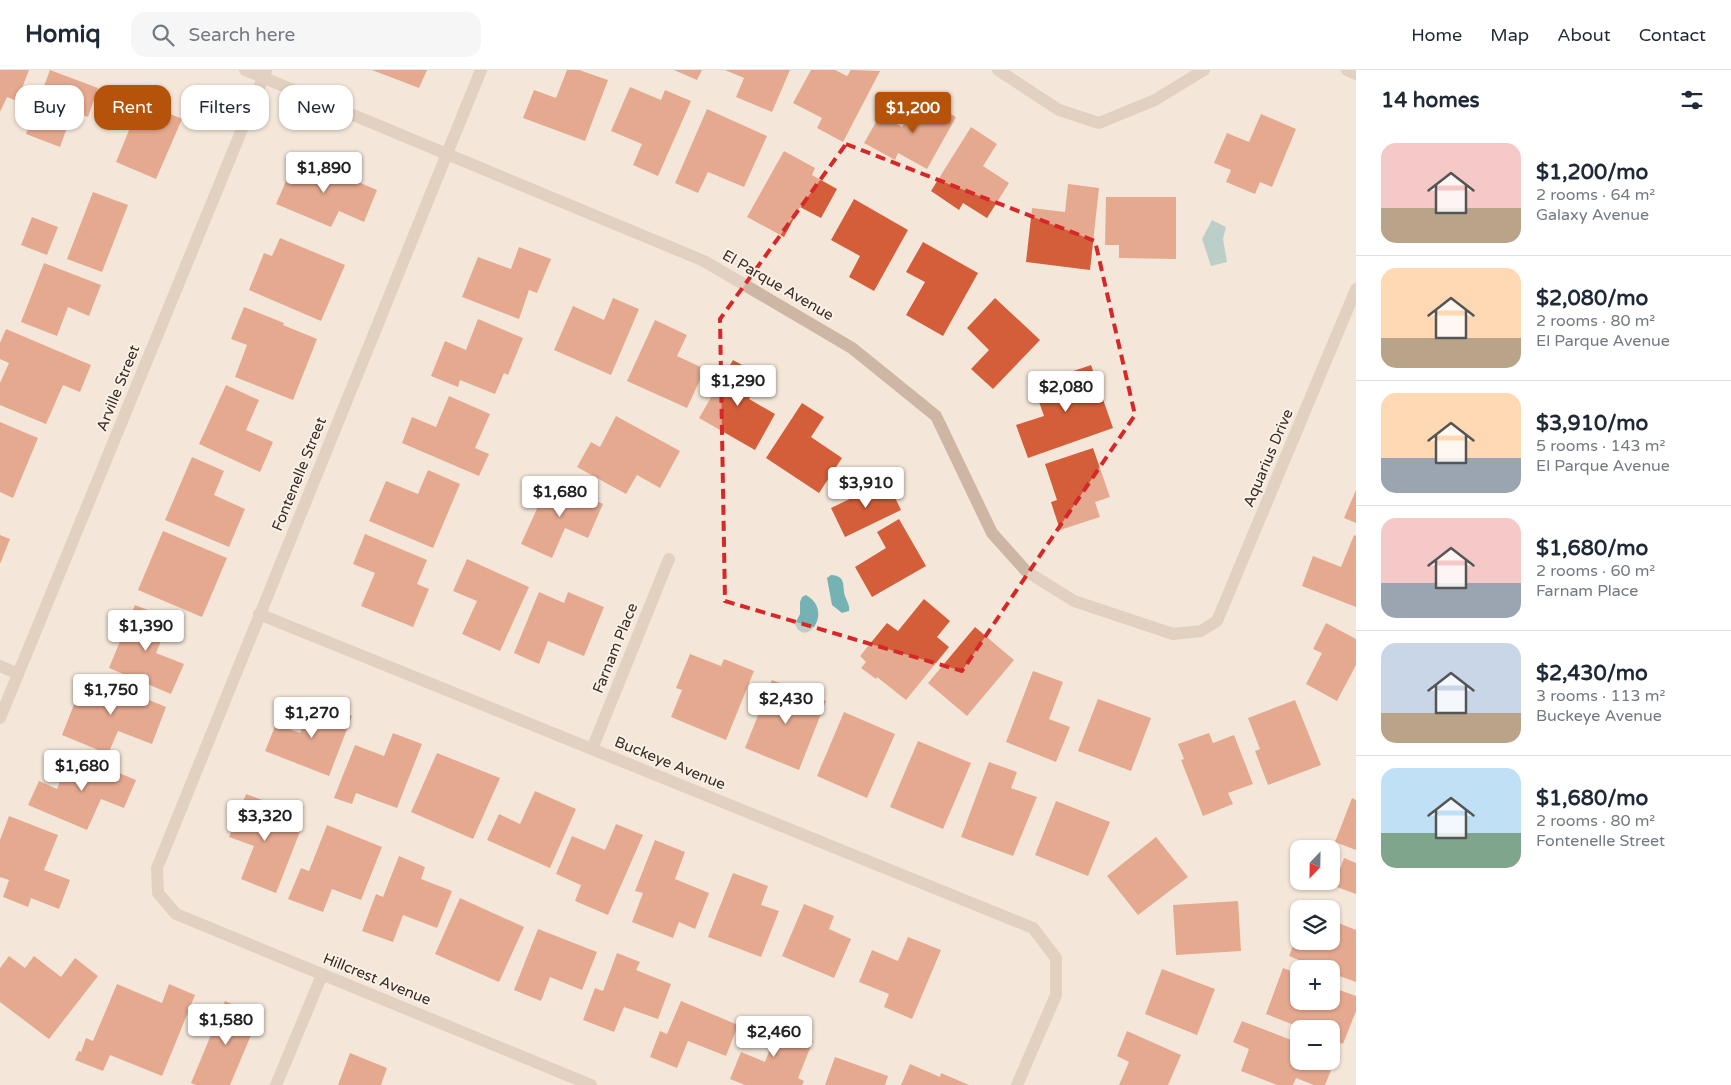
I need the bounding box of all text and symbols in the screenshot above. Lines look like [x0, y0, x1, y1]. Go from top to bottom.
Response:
search box [131, 12, 481, 57]
text: Homiq [25, 20, 101, 49]
icon: search [149, 21, 177, 49]
text: Search here [189, 24, 295, 46]
text: Home [1411, 24, 1462, 46]
text: Map [1490, 24, 1529, 46]
text: About [1557, 24, 1611, 46]
text: Contact [1639, 24, 1706, 46]
chip: Buy [15, 85, 84, 130]
chip: Rent [94, 85, 171, 130]
chip: Filters [181, 85, 269, 130]
chip: New [279, 85, 353, 130]
icon: filters [1678, 86, 1706, 114]
text: 14 homes [1381, 88, 1480, 113]
pin: $1,200 [872, 92, 954, 134]
text: $1,200 [886, 98, 940, 118]
pin: $1,890 [283, 152, 365, 194]
text: $1,890 [297, 158, 351, 178]
text: $1,200/mo [1536, 160, 1648, 185]
icon: home [1421, 163, 1481, 223]
text: 2 rooms · 64 m² [1536, 185, 1655, 205]
text: Galaxy Avenue [1536, 205, 1649, 225]
street label: El Parque Avenue [719, 246, 837, 324]
text: $2,080/mo [1536, 286, 1648, 311]
icon: home [1421, 288, 1481, 348]
text: 2 rooms · 80 m² [1536, 311, 1655, 331]
text: El Parque Avenue [1536, 331, 1670, 351]
street label: Arville Street [93, 342, 144, 434]
pin: $1,290 [697, 364, 779, 407]
pin: $2,080 [1025, 370, 1107, 413]
text: $1,290 [711, 371, 765, 391]
text: $2,080 [1039, 377, 1093, 397]
street label: Aquarius Drive [1239, 406, 1297, 510]
text: $3,910/mo [1536, 411, 1648, 436]
icon: home [1421, 413, 1481, 473]
street label: Fontenelle Street [268, 414, 330, 534]
text: 5 rooms · 143 m² [1536, 436, 1665, 456]
text: El Parque Avenue [1536, 456, 1670, 476]
pin: $3,910 [825, 466, 907, 509]
text: $3,910 [839, 473, 893, 493]
pin: $1,680 [519, 476, 601, 518]
text: $1,680 [533, 482, 587, 502]
text: $1,680/mo [1536, 536, 1648, 561]
icon: home [1421, 538, 1481, 598]
text: 2 rooms · 60 m² [1536, 561, 1655, 581]
text: Farnam Place [1536, 581, 1638, 601]
street label: Farnam Place [589, 600, 641, 696]
pin: $1,390 [105, 610, 187, 652]
text: $1,390 [119, 616, 173, 636]
text: $2,430/mo [1536, 661, 1648, 686]
icon: home [1421, 663, 1481, 723]
pin: $1,750 [70, 674, 152, 716]
text: $1,750 [84, 680, 138, 700]
pin: $2,430 [745, 682, 827, 725]
text: 3 rooms · 113 m² [1536, 686, 1665, 706]
text: $2,430 [759, 689, 813, 709]
pin: $1,270 [271, 696, 353, 739]
text: $1,270 [285, 703, 339, 723]
text: Buckeye Avenue [1536, 706, 1662, 726]
street label: Buckeye Avenue [612, 733, 728, 793]
pin: $1,680 [41, 750, 123, 792]
text: $1,680 [55, 756, 109, 776]
text: $1,680/mo [1536, 786, 1648, 811]
icon: home [1421, 788, 1481, 848]
pin: $3,320 [224, 800, 306, 842]
text: $3,320 [238, 806, 292, 826]
text: 2 rooms · 80 m² [1536, 811, 1655, 831]
text: Fontenelle Street [1536, 831, 1665, 851]
north arrow [1290, 840, 1340, 890]
map controls [1290, 840, 1340, 1070]
button: layers [1290, 900, 1340, 950]
street label: Hillcrest Avenue [320, 949, 434, 1009]
button: + [1290, 960, 1340, 1010]
pin: $1,580 [185, 1004, 267, 1046]
text: $1,580 [199, 1010, 253, 1030]
pin: $2,460 [733, 1016, 815, 1058]
button: − [1290, 1020, 1340, 1070]
text: $2,460 [747, 1022, 801, 1042]

